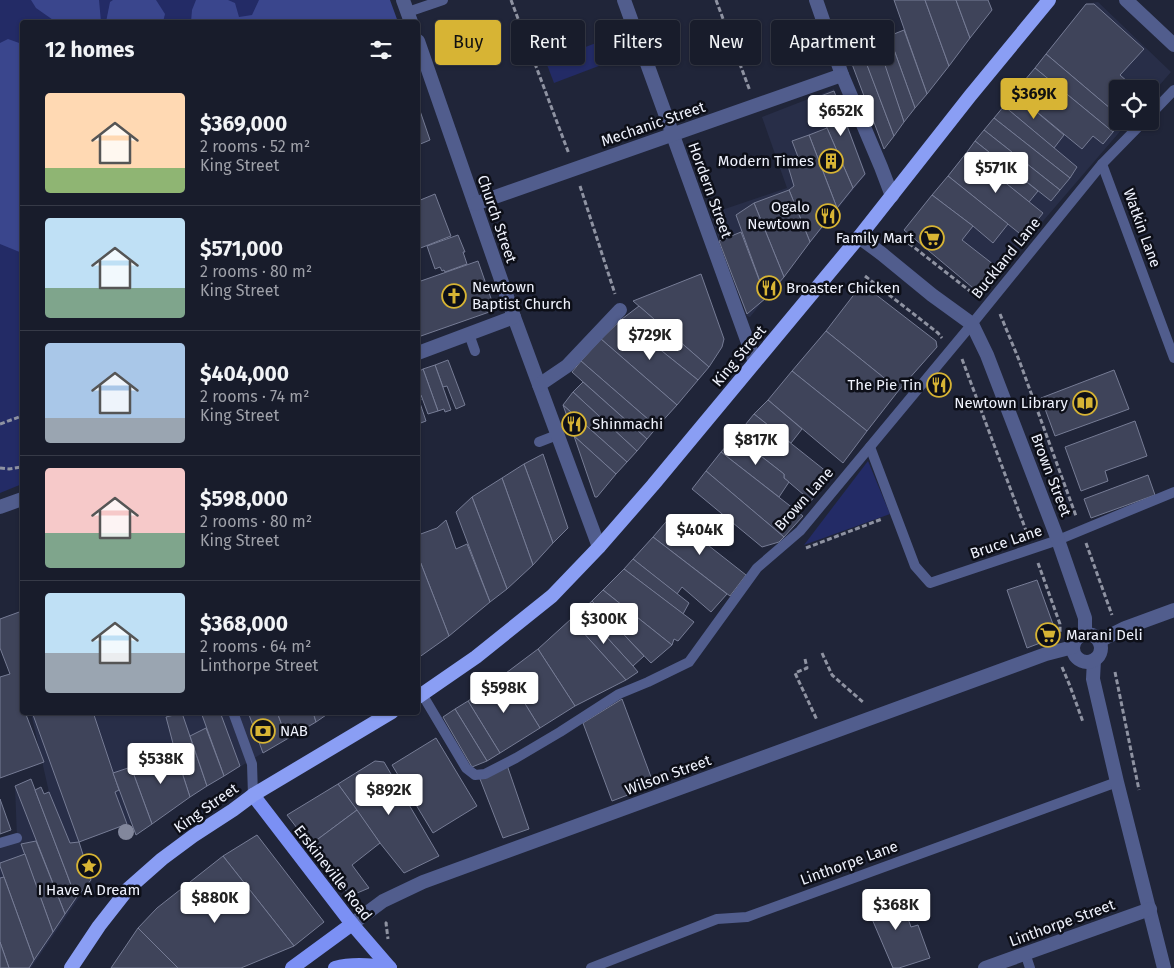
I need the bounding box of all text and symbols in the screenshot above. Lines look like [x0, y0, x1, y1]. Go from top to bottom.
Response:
chip: Buy [435, 20, 501, 65]
chip: Rent [511, 20, 585, 65]
chip: Filters [595, 20, 680, 65]
chip: New [690, 20, 761, 65]
chip: Apartment [771, 20, 894, 65]
icon: filters [367, 36, 395, 64]
text: 12 homes [45, 37, 134, 63]
pin: $369K [999, 78, 1069, 120]
map controls [1109, 80, 1159, 130]
button: locate [1109, 80, 1159, 130]
text: $369K [1012, 84, 1056, 103]
pin: $652K [806, 94, 876, 137]
street label: Mechanic Street [599, 98, 708, 150]
text: $652K [819, 101, 863, 120]
text: $369,000 [200, 111, 287, 137]
icon: home [85, 113, 145, 173]
text: 2 rooms · 52 m² [200, 137, 310, 156]
street label: Hordern Street [684, 140, 736, 241]
building icon: Modern Times [818, 148, 844, 174]
place label: Modern Times [718, 152, 814, 170]
pin: $571K [961, 152, 1031, 194]
text: King Street [200, 156, 279, 175]
text: $571K [975, 158, 1017, 177]
street label: Church Street [474, 173, 521, 266]
street label: Watkin Lane [1119, 186, 1165, 270]
place label: Ogalo Newtown [747, 198, 810, 233]
restaurant icon: Ogalo Newtown [815, 203, 841, 229]
street label: Buckland Lane [968, 214, 1044, 302]
supermarket icon: Family Mart [919, 225, 945, 251]
place label: Family Mart [836, 229, 915, 247]
text: $571,000 [200, 236, 283, 262]
icon: home [85, 238, 145, 298]
text: 2 rooms · 80 m² [200, 262, 312, 281]
restaurant icon: Broaster Chicken [756, 275, 782, 301]
place label: Newtown Baptist Church [472, 278, 571, 313]
place label: Broaster Chicken [786, 279, 900, 297]
text: King Street [200, 281, 279, 300]
church icon: Newtown Baptist Church [441, 283, 467, 309]
pin: $729K [615, 318, 685, 361]
street label: King Street [708, 321, 770, 390]
text: $729K [628, 325, 672, 344]
text: $404,000 [200, 361, 289, 387]
icon: home [85, 363, 145, 423]
restaurant icon: The Pie Tin [926, 372, 952, 398]
place label: The Pie Tin [847, 376, 922, 394]
text: 2 rooms · 74 m² [200, 387, 309, 406]
library icon: Newtown Library [1072, 390, 1098, 416]
place label: Newtown Library [954, 394, 1069, 412]
text: King Street [200, 406, 279, 425]
restaurant icon: Shinmachi [561, 411, 587, 437]
place label: Shinmachi [592, 415, 663, 433]
pin: $817K [721, 424, 791, 466]
text: $817K [735, 430, 777, 449]
street label: Brown Street [1027, 431, 1075, 520]
street label: Brown Lane [771, 464, 837, 534]
text: $598,000 [200, 486, 288, 512]
icon: home [85, 488, 145, 548]
text: 2 rooms · 80 m² [200, 512, 312, 531]
pin: $404K [665, 514, 735, 556]
text: $404K [677, 520, 723, 539]
street label: Bruce Lane [968, 521, 1044, 563]
text: King Street [200, 531, 279, 550]
pin: $300K [569, 602, 639, 645]
text: $300K [581, 609, 627, 628]
text: $368,000 [200, 611, 288, 637]
icon: home [85, 613, 145, 673]
supermarket icon: Marani Deli [1035, 622, 1061, 648]
place label: Marani Deli [1066, 626, 1143, 644]
text: 2 rooms · 64 m² [200, 637, 311, 656]
text: Linthorpe Street [200, 656, 318, 675]
pin: $598K [469, 672, 539, 714]
text: $598K [481, 678, 527, 697]
bank icon: NAB [250, 718, 276, 744]
place label: NAB [280, 722, 308, 740]
pin: $538K [126, 742, 196, 785]
text: $538K [139, 749, 183, 768]
street label: Wilson Street [623, 751, 714, 799]
pin: $892K [354, 774, 424, 816]
street label: King Street [170, 779, 242, 837]
text: $892K [367, 780, 411, 799]
street label: Erskineville Road [290, 822, 376, 924]
street label: Linthorpe Lane [798, 837, 900, 889]
place icon: I Have A Dream [76, 853, 102, 879]
place label: I Have A Dream [38, 881, 140, 899]
pin: $880K [180, 882, 250, 924]
text: $880K [192, 888, 238, 907]
pin: $368K [861, 888, 931, 931]
text: $368K [873, 895, 919, 914]
street label: Linthorpe Street [1007, 895, 1118, 950]

